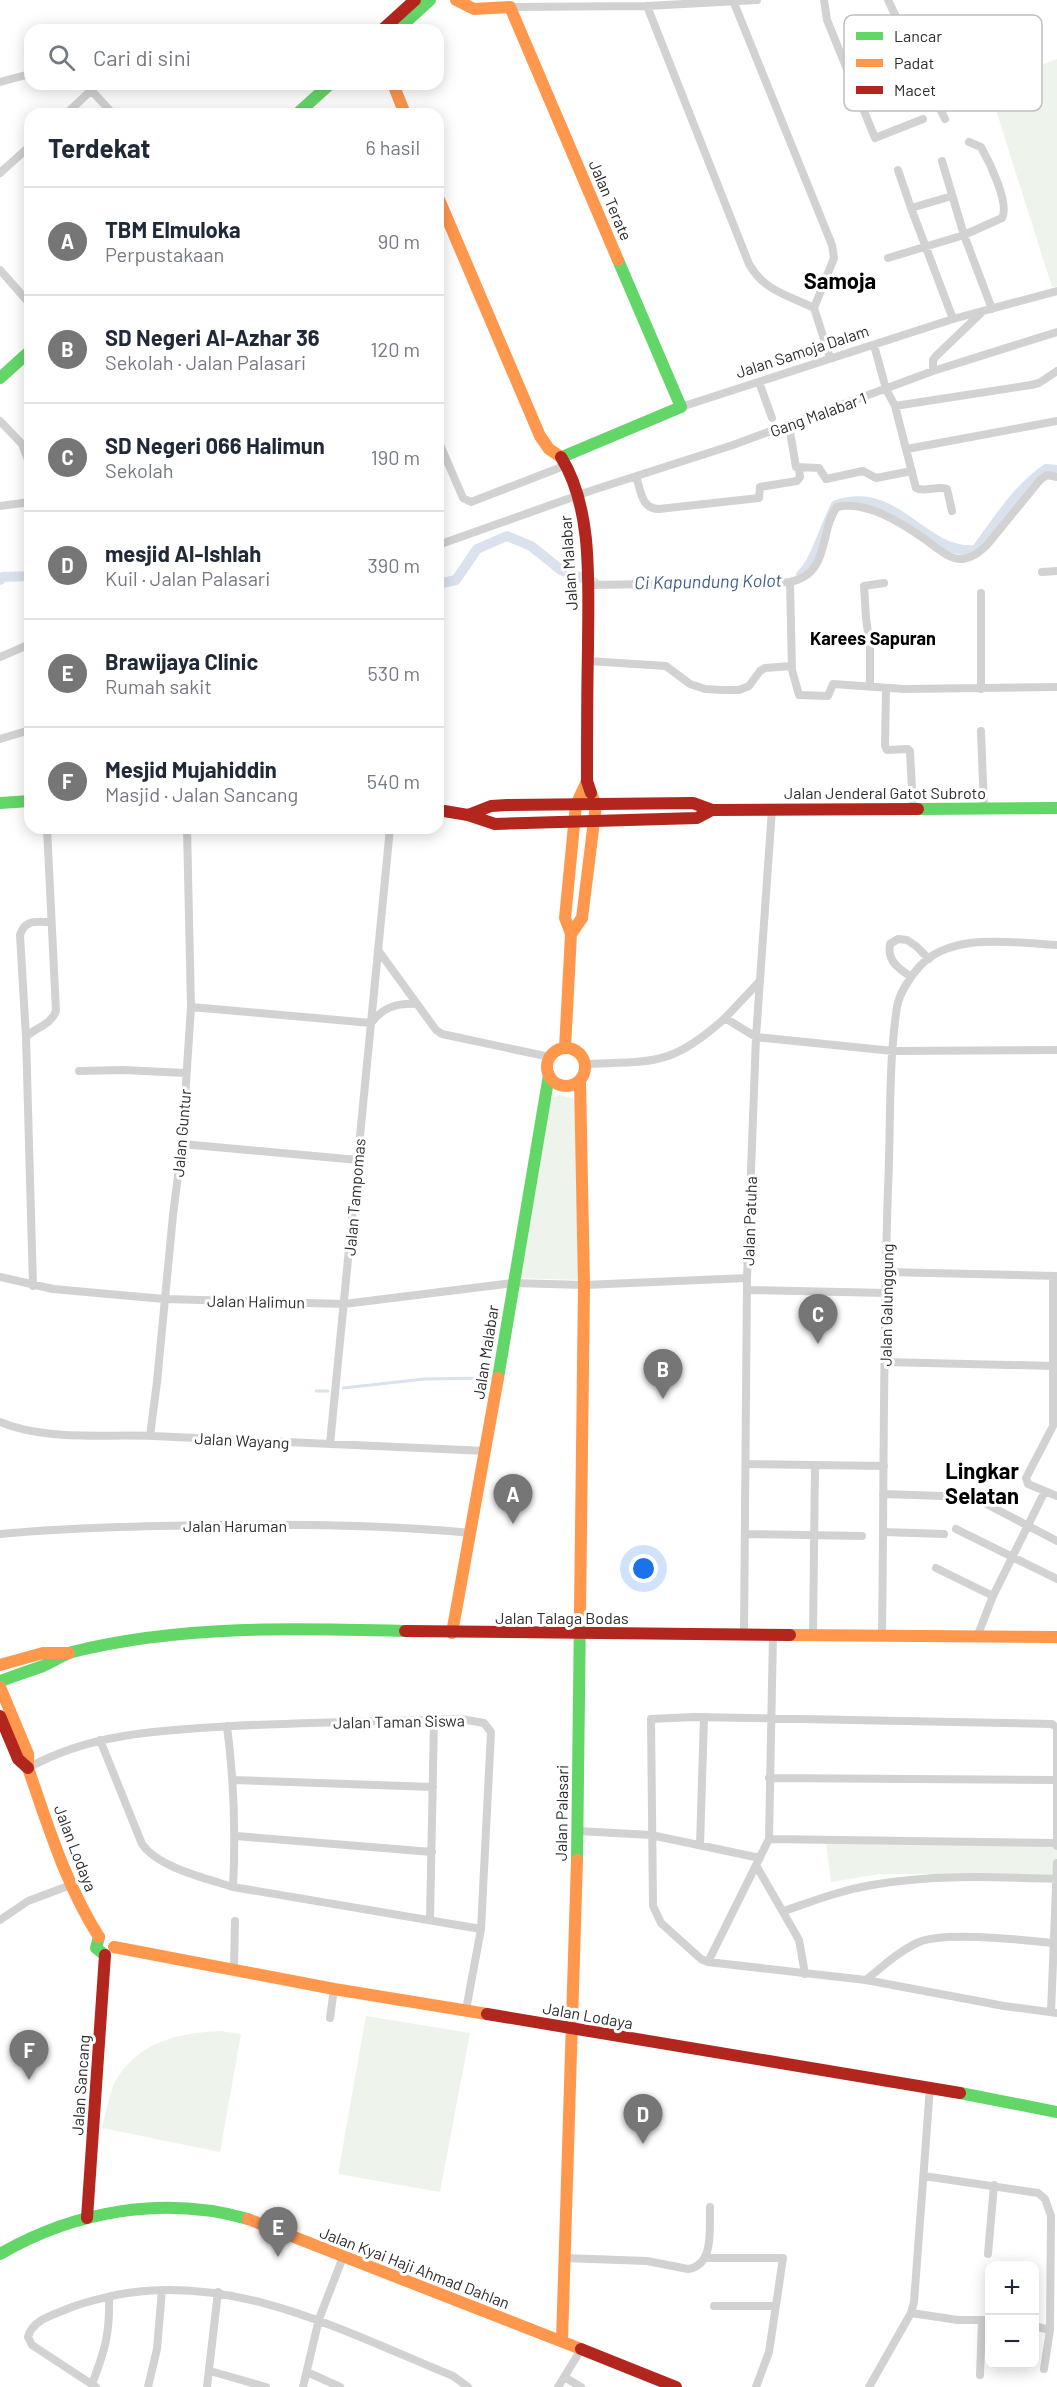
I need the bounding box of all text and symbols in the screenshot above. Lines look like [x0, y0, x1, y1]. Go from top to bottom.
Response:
legend [844, 15, 1042, 111]
search box [24, 24, 444, 90]
text: Lancar [894, 26, 942, 45]
icon: search [45, 41, 78, 74]
text: Cari di sini [93, 44, 191, 70]
text: Padat [894, 53, 934, 72]
text: Macet [894, 80, 936, 99]
text: Terdekat [48, 132, 150, 163]
text: 6 hasil [365, 135, 420, 159]
street label: Jalan Terate [586, 157, 636, 243]
text: TBM Elmuloka [105, 216, 241, 242]
text: A [61, 229, 74, 253]
text: 90 m [378, 229, 420, 253]
text: Perpustakaan [105, 242, 224, 266]
district label: Samoja [804, 267, 876, 293]
street label: Jalan Samoja Dalam [733, 321, 871, 381]
text: SD Negeri Al-Azhar 36 [105, 324, 320, 350]
text: B [61, 337, 74, 361]
text: 120 m [370, 337, 420, 361]
text: Sekolah · Jalan Palasari [105, 350, 306, 374]
street label: Gang Malabar 1 [767, 388, 869, 440]
text: SD Negeri 066 Halimun [105, 432, 325, 458]
text: C [61, 445, 74, 469]
text: 190 m [371, 445, 420, 469]
text: Sekolah [105, 458, 173, 482]
street label: Jalan Malabar [555, 515, 581, 611]
text: mesjid Al-Ishlah [105, 540, 261, 566]
text: D [61, 553, 74, 577]
text: 390 m [367, 553, 420, 577]
text: Kuil · Jalan Palasari [105, 566, 270, 590]
water label: Ci Kapundung Kolot [634, 569, 783, 593]
district label: Karees Sapuran [810, 627, 936, 649]
text: Brawijaya Clinic [105, 648, 258, 674]
text: E [62, 661, 73, 685]
text: 530 m [368, 661, 420, 685]
text: Rumah sakit [105, 674, 212, 698]
text: Mesjid Mujahiddin [105, 756, 277, 782]
text: F [62, 769, 73, 793]
text: 540 m [367, 769, 420, 793]
text: Masjid · Jalan Sancang [105, 782, 298, 806]
street label: Jalan Jenderal Gatot Subroto [784, 783, 986, 802]
street label: Jalan Guntur [168, 1088, 194, 1178]
street label: Jalan Tampomas [339, 1137, 369, 1257]
street label: Jalan Patuha [738, 1176, 760, 1266]
street label: Jalan Galunggung [875, 1243, 897, 1367]
street label: Jalan Halimun [207, 1291, 305, 1311]
pin: C [798, 1294, 838, 1344]
street label: Jalan Malabar [468, 1303, 502, 1401]
pin: B [644, 1350, 682, 1399]
street label: Jalan Wayang [194, 1428, 290, 1452]
district label: Lingkar Selatan [945, 1457, 1019, 1508]
pin: A [494, 1474, 532, 1524]
street label: Jalan Haruman [183, 1516, 287, 1535]
your location [629, 1554, 658, 1583]
street label: Jalan Talaga Bodas [495, 1608, 629, 1627]
street label: Jalan Taman Siswa [333, 1710, 465, 1732]
street label: Jalan Palasari [551, 1765, 571, 1861]
street label: Jalan Lodaya [51, 1802, 101, 1894]
street label: Jalan Lodaya [541, 1998, 635, 2032]
pin: F [9, 2030, 48, 2080]
street label: Jalan Sancang [67, 2034, 93, 2136]
pin: D [624, 2094, 662, 2144]
pin: E [258, 2208, 298, 2257]
street label: Jalan Kyai Haji Ahmad Dahlan [317, 2222, 513, 2312]
map controls [985, 2261, 1039, 2369]
button: + [985, 2261, 1039, 2315]
button: − [985, 2315, 1039, 2369]

